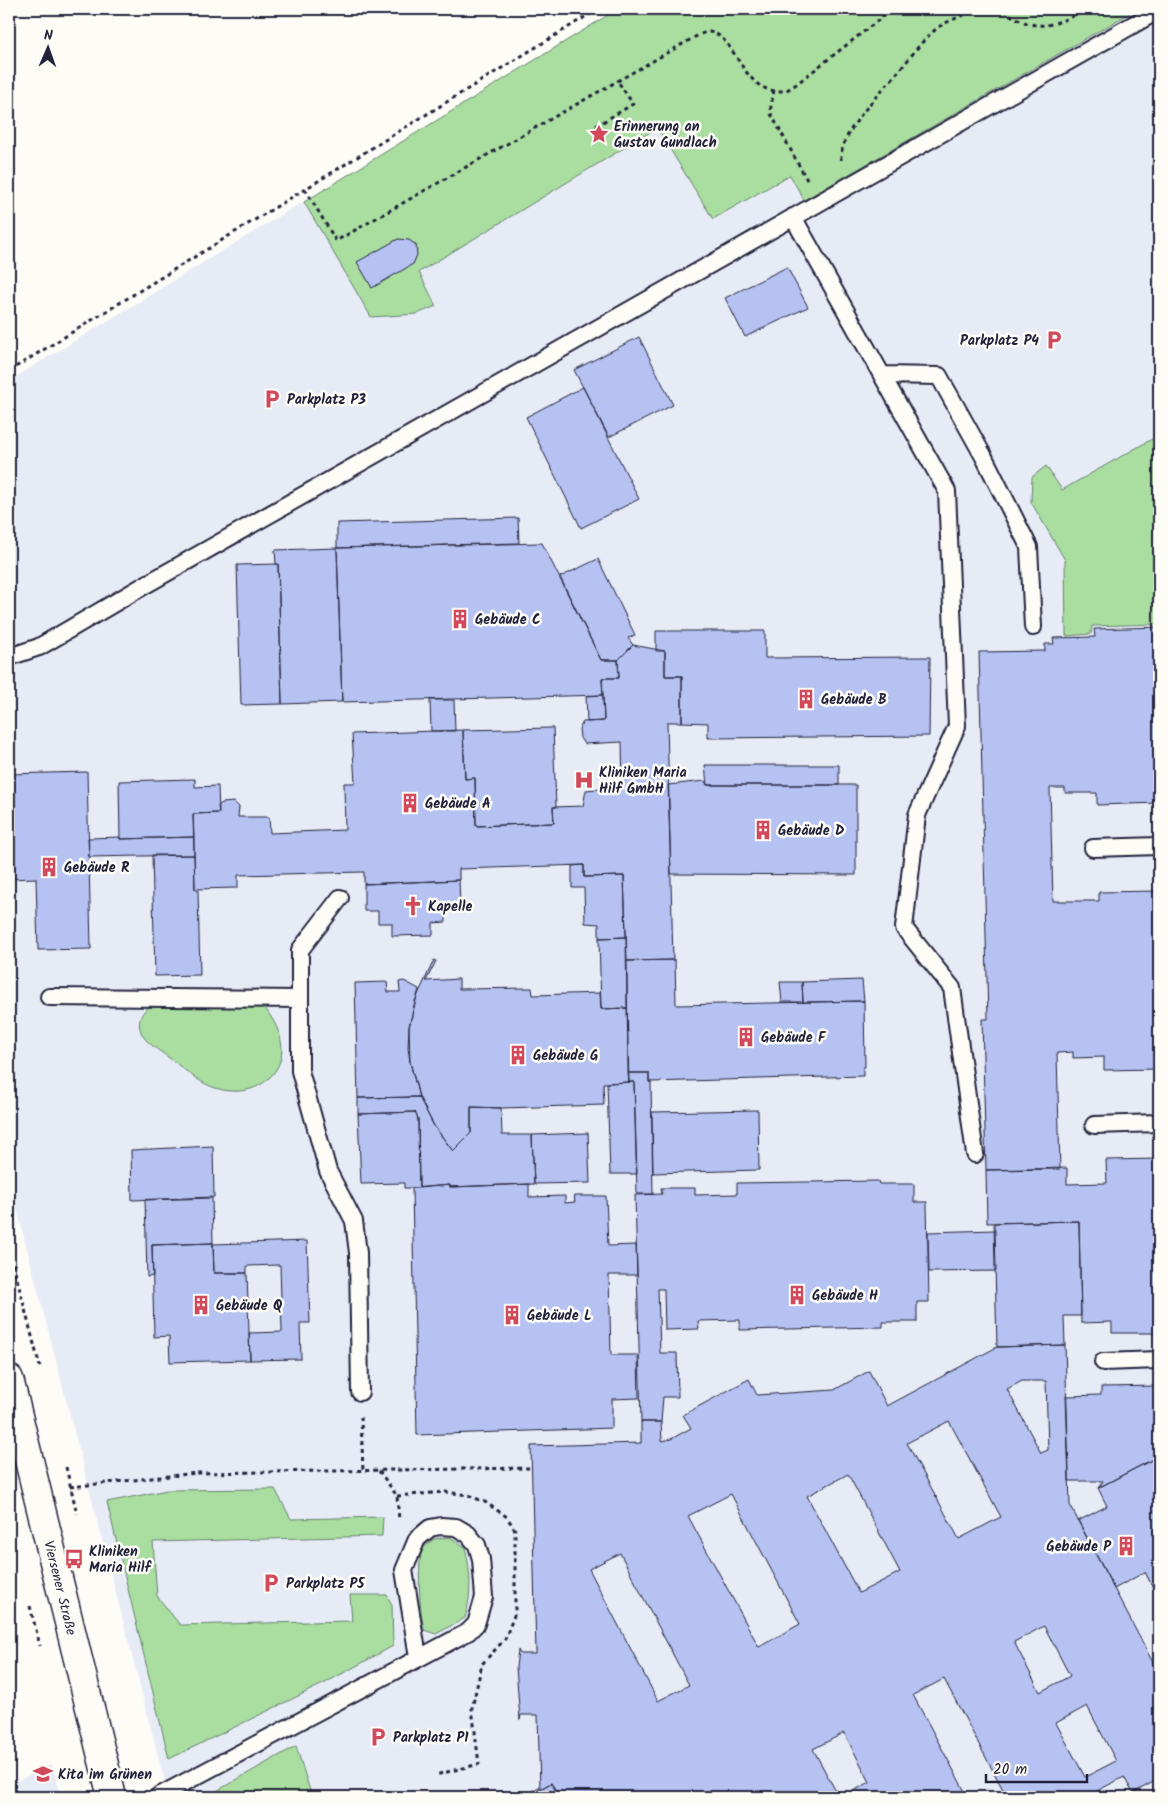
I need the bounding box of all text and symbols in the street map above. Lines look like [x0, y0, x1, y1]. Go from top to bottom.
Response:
north arrow [22, 22, 72, 72]
text: N [44, 25, 53, 47]
place label: Erinnerung an Gustav Gundlach [614, 116, 717, 154]
place icon: Erinnerung an Gustav Gundlach [588, 123, 610, 145]
parking icon: Parkplatz P4 [1043, 329, 1065, 351]
place label: Parkplatz P4 [960, 330, 1039, 352]
parking icon: Parkplatz P3 [261, 388, 283, 410]
place label: Parkplatz P3 [287, 389, 366, 411]
building icon: Gebäude C [449, 608, 471, 630]
place label: Gebäude C [475, 609, 541, 631]
building icon: Gebäude B [795, 688, 817, 710]
place label: Gebäude B [821, 689, 887, 711]
place label: Kliniken Maria Hilf GmbH [599, 762, 687, 800]
hospital icon: Kliniken Maria Hilf GmbH [573, 769, 595, 791]
building icon: Gebäude A [399, 792, 421, 814]
place label: Gebäude A [425, 793, 491, 815]
building icon: Gebäude D [752, 819, 774, 841]
place label: Gebäude D [778, 820, 844, 842]
building icon: Gebäude R [38, 856, 60, 878]
place label: Gebäude R [64, 857, 130, 879]
church icon: Kapelle [402, 895, 424, 917]
place label: Kapelle [428, 896, 472, 918]
building icon: Gebäude F [735, 1026, 757, 1048]
place label: Gebäude F [761, 1027, 827, 1049]
building icon: Gebäude G [507, 1044, 529, 1066]
place label: Gebäude G [533, 1045, 598, 1067]
building icon: Gebäude H [786, 1284, 808, 1306]
place label: Gebäude H [812, 1285, 878, 1307]
building icon: Gebäude Q [190, 1294, 212, 1316]
place label: Gebäude Q [216, 1295, 283, 1317]
building icon: Gebäude L [501, 1304, 523, 1326]
place label: Gebäude L [527, 1305, 592, 1327]
building icon: Gebäude P [1115, 1535, 1137, 1557]
place label: Gebäude P [1046, 1536, 1112, 1558]
street label: Viersener Straße [37, 1538, 82, 1638]
place label: Kliniken Maria Hilf [89, 1541, 152, 1579]
bus stop icon: Kliniken Maria Hilf [63, 1548, 85, 1570]
parking icon: Parkplatz P5 [260, 1572, 282, 1594]
place label: Parkplatz P5 [286, 1573, 366, 1595]
parking icon: Parkplatz P1 [367, 1726, 389, 1748]
place label: Parkplatz P1 [393, 1727, 469, 1749]
scale bar [986, 1751, 1087, 1783]
text: 20 m [993, 1758, 1027, 1782]
school or university icon: Kita im Grünen [32, 1763, 54, 1785]
place label: Kita im Grünen [58, 1764, 152, 1786]

